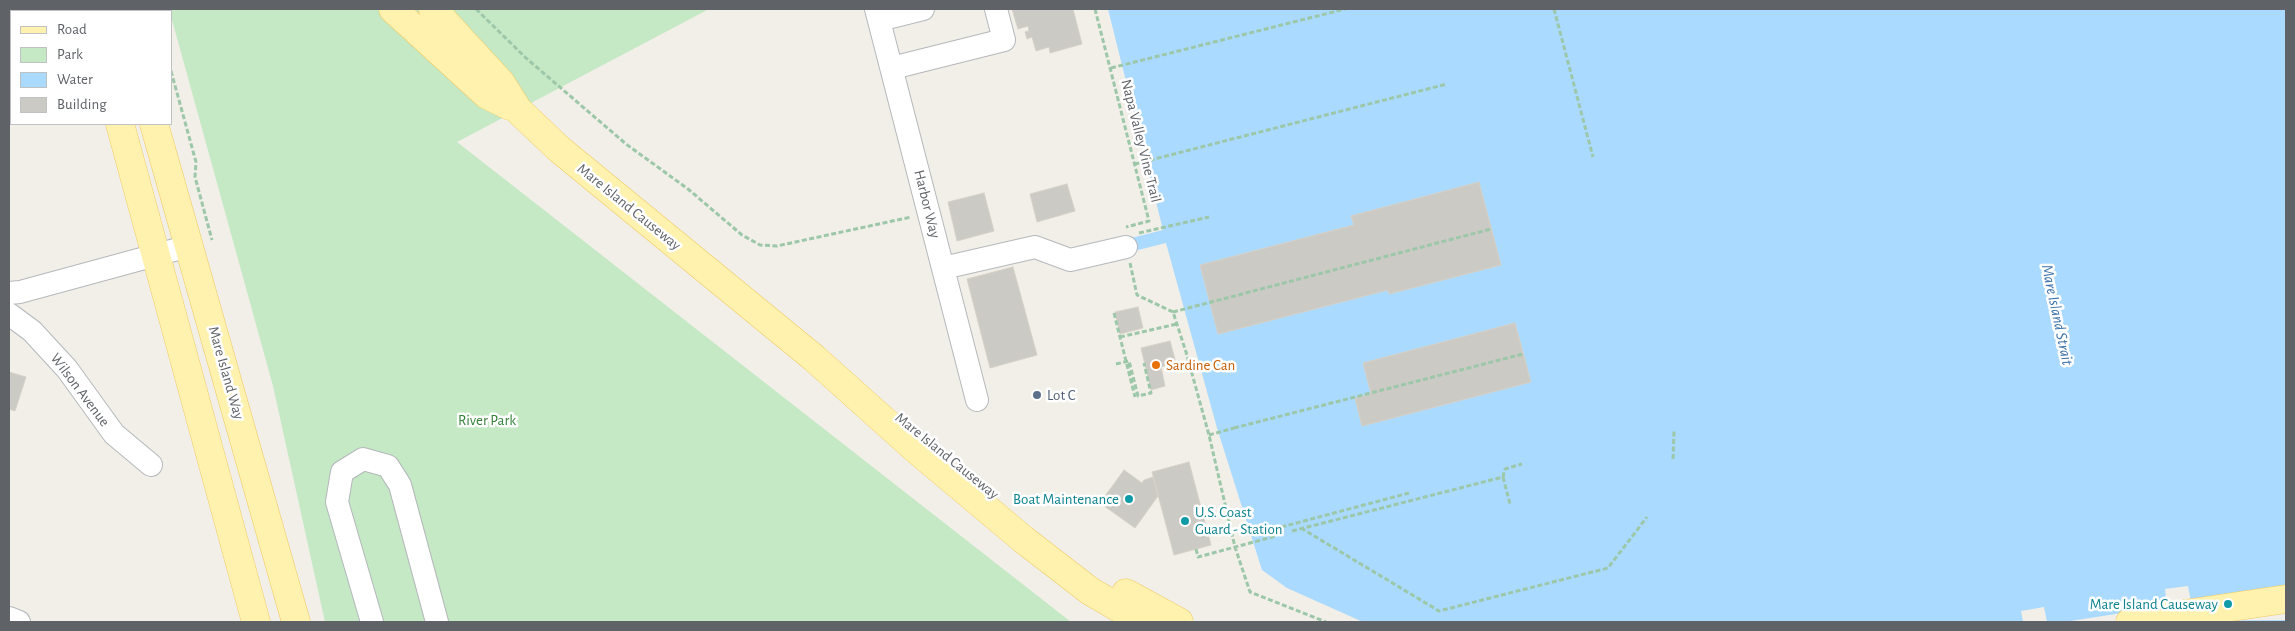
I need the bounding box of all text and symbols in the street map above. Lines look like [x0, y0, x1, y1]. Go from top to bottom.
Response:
legend [10, 10, 172, 125]
text: Road [57, 22, 87, 37]
text: Park [57, 47, 83, 62]
text: Water [57, 72, 93, 87]
street label: Napa Valley Vine Trail [1117, 78, 1165, 204]
text: Building [57, 97, 107, 112]
street label: Mare Island Causeway [573, 160, 685, 254]
street label: Harbor Way [910, 168, 944, 240]
water label: Mare Island Strait [2037, 263, 2077, 367]
street label: Mare Island Way [204, 324, 248, 422]
street label: Wilson Avenue [47, 350, 113, 430]
place label: Sardine Can [1166, 356, 1235, 374]
marker: Sardine Can [1150, 359, 1162, 371]
place label: Lot C [1047, 386, 1075, 404]
marker: Lot C [1031, 389, 1043, 401]
street label: Mare Island Causeway [891, 409, 1003, 503]
park label: River Park [458, 411, 516, 429]
place label: Boat Maintenance [1013, 490, 1119, 508]
marker: Boat Maintenance [1123, 493, 1135, 505]
place label: U.S. Coast Guard - Station [1195, 503, 1282, 538]
marker: U.S. Coast Guard - Station [1179, 515, 1191, 527]
place label: Mare Island Causeway [2090, 595, 2218, 613]
marker: Mare Island Causeway [2222, 598, 2234, 610]

